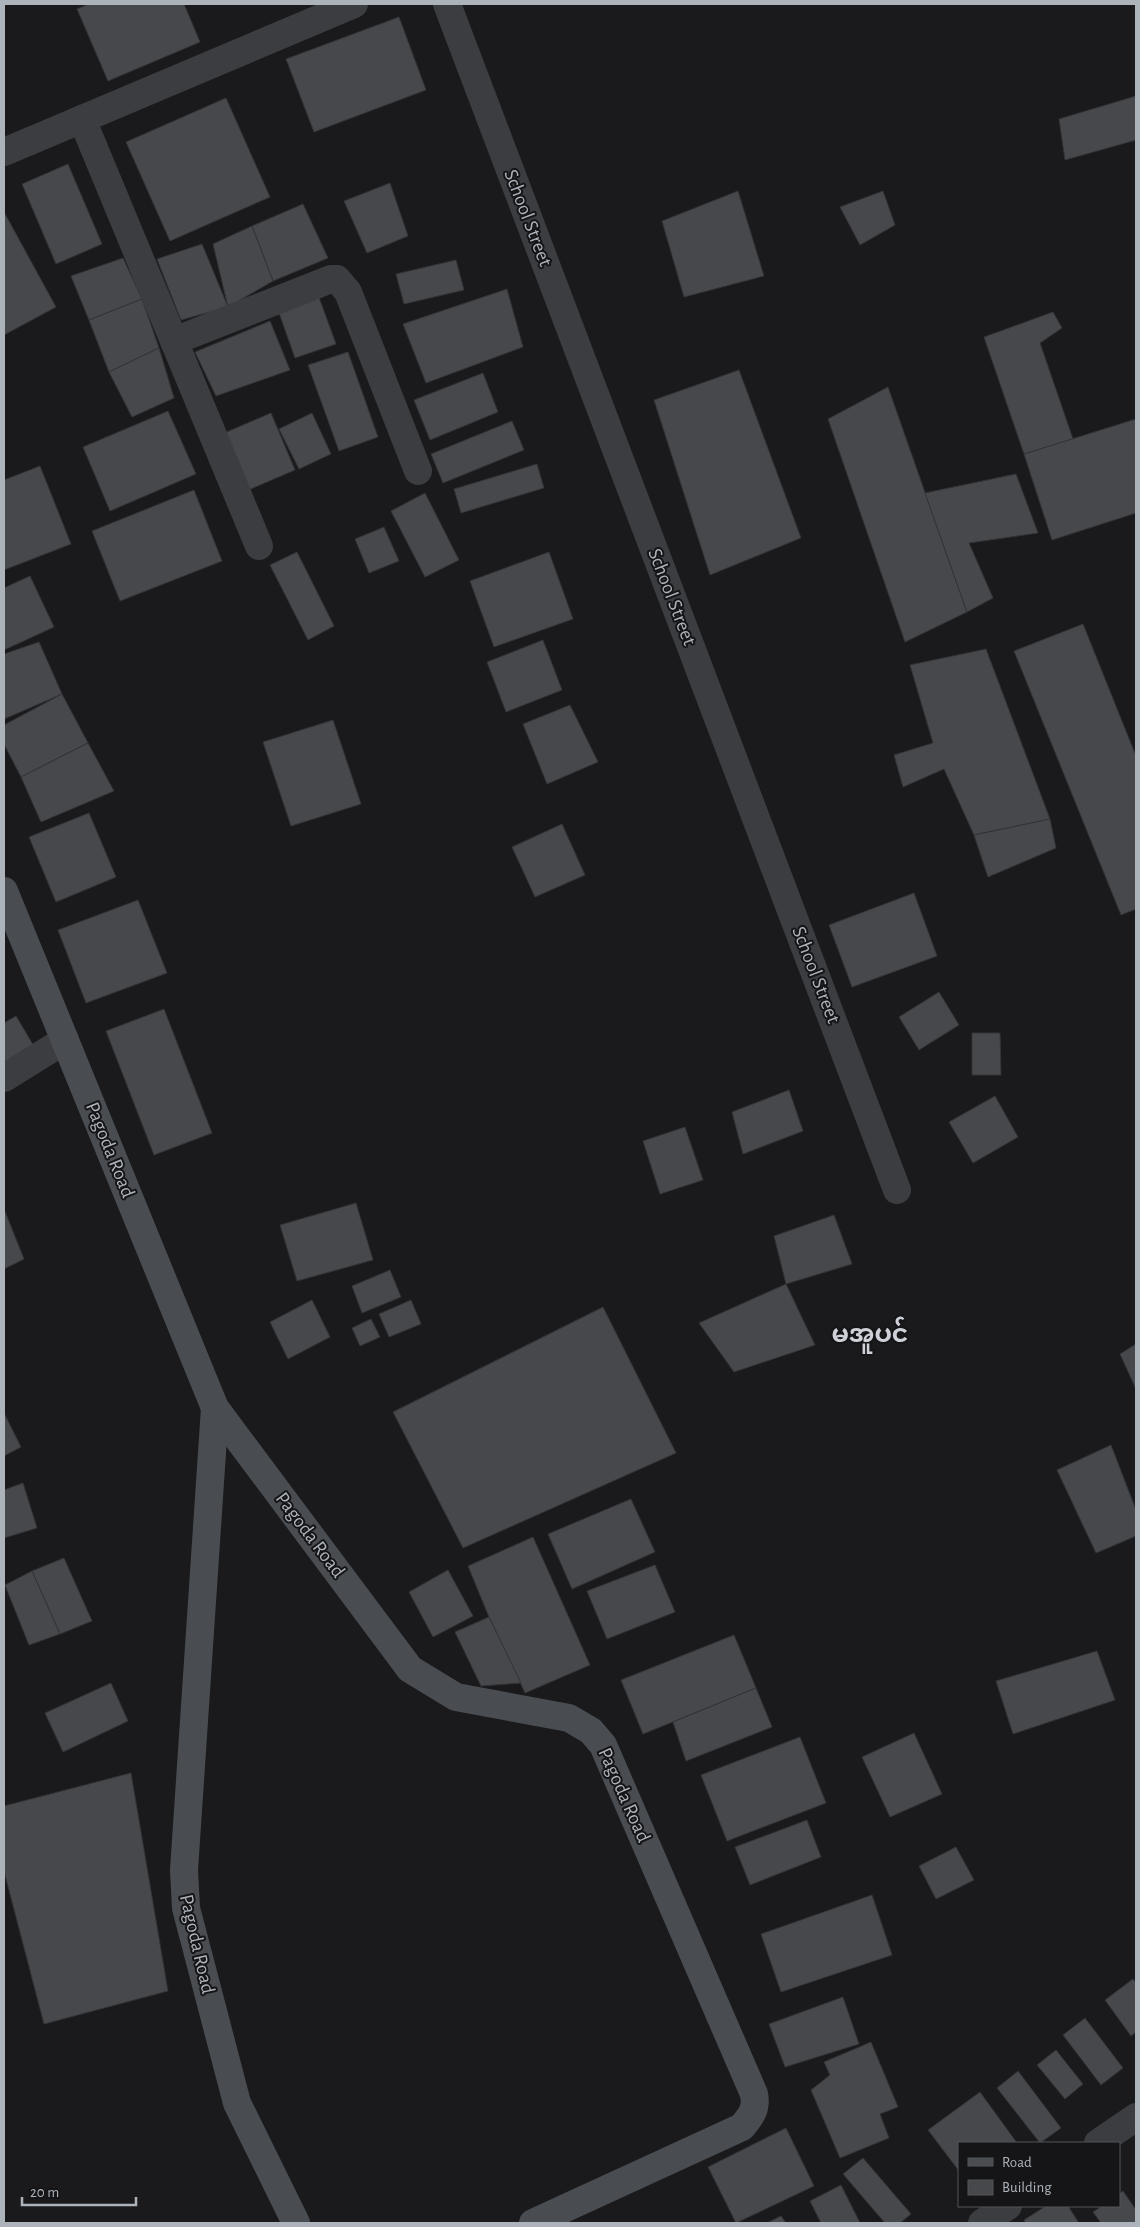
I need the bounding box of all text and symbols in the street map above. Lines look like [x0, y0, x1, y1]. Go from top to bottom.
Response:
street label: School Street [500, 167, 556, 270]
street label: School Street [644, 546, 700, 649]
street label: School Street [788, 924, 844, 1027]
street label: Pagoda Road [82, 1099, 138, 1201]
district label: မအူပင် [832, 1316, 908, 1354]
street label: Pagoda Road [272, 1489, 348, 1581]
street label: Pagoda Road [594, 1745, 654, 1845]
street label: Pagoda Road [176, 1892, 218, 1996]
legend [958, 2142, 1120, 2207]
text: Road [1002, 2155, 1032, 2170]
scale bar [22, 2174, 136, 2206]
text: Building [1002, 2180, 1052, 2195]
text: 20 m [30, 2185, 59, 2200]

